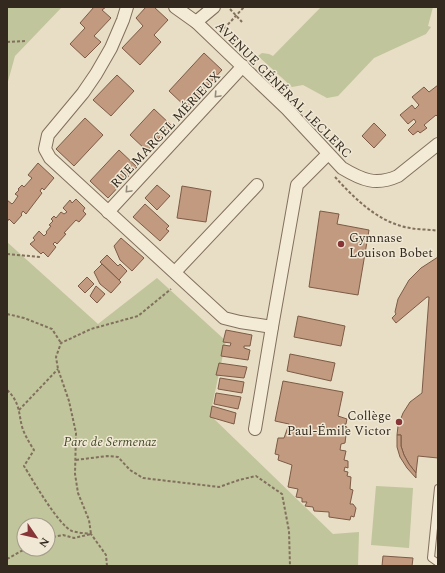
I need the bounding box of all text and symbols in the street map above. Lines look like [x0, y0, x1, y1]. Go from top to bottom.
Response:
street label: AVENUE GÉNÉRAL LECLERC [210, 17, 356, 163]
street label: RUE MARCEL MÉRIEUX [106, 66, 226, 193]
one-way arrow [214, 90, 221, 98]
one-way arrow [125, 185, 133, 193]
place label: Gymnase Louison Bobet [349, 228, 433, 263]
marker: Gymnase Louison Bobet [336, 239, 346, 249]
place label: Collège Paul-Émile Victor [287, 406, 391, 441]
marker: Collège Paul-Émile Victor [394, 417, 404, 427]
park label: Parc de Sermenaz [63, 432, 157, 452]
north arrow [16, 517, 56, 557]
text: N [34, 534, 53, 551]

